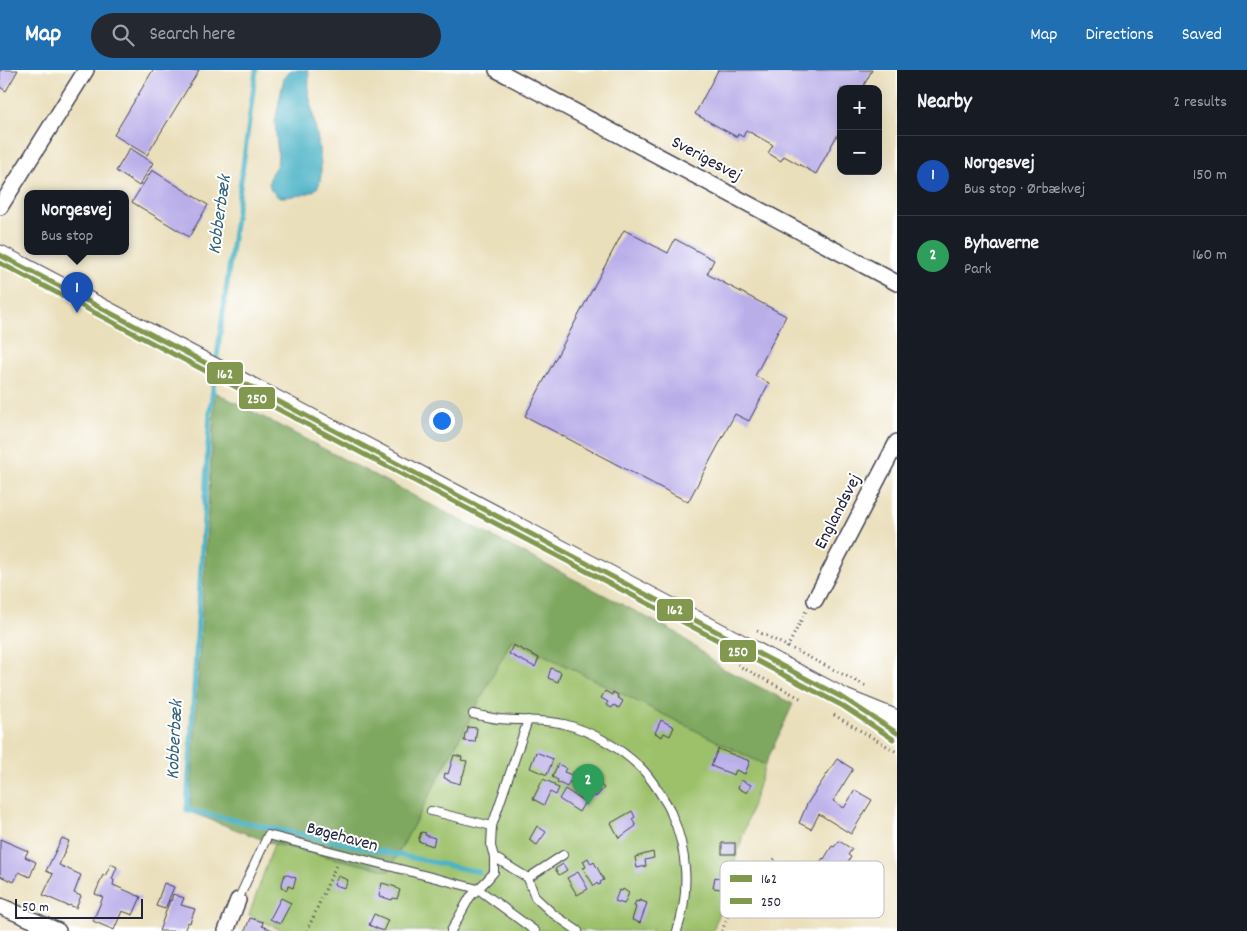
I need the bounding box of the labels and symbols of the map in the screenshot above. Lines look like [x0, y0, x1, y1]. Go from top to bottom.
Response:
street label: Sverigesvej [666, 131, 746, 189]
water label: Kobberbæk [202, 172, 240, 256]
pin: 1 [61, 272, 93, 313]
line badge: 162 [206, 361, 244, 385]
text: 162 [217, 365, 233, 385]
line badge: 250 [238, 386, 276, 410]
text: 250 [247, 390, 267, 410]
your location [429, 408, 455, 434]
street label: Englandsvej [809, 470, 869, 554]
line badge: 162 [656, 598, 694, 622]
text: 162 [667, 601, 683, 621]
line badge: 250 [719, 639, 757, 663]
text: 250 [728, 643, 748, 663]
water label: Kobberbæk [160, 697, 192, 780]
pin: 2 [572, 764, 604, 805]
street label: Bøgehaven [304, 817, 380, 859]
legend [720, 861, 884, 918]
text: 162 [761, 870, 777, 890]
text: 250 [761, 893, 781, 913]
scale bar [15, 896, 142, 919]

